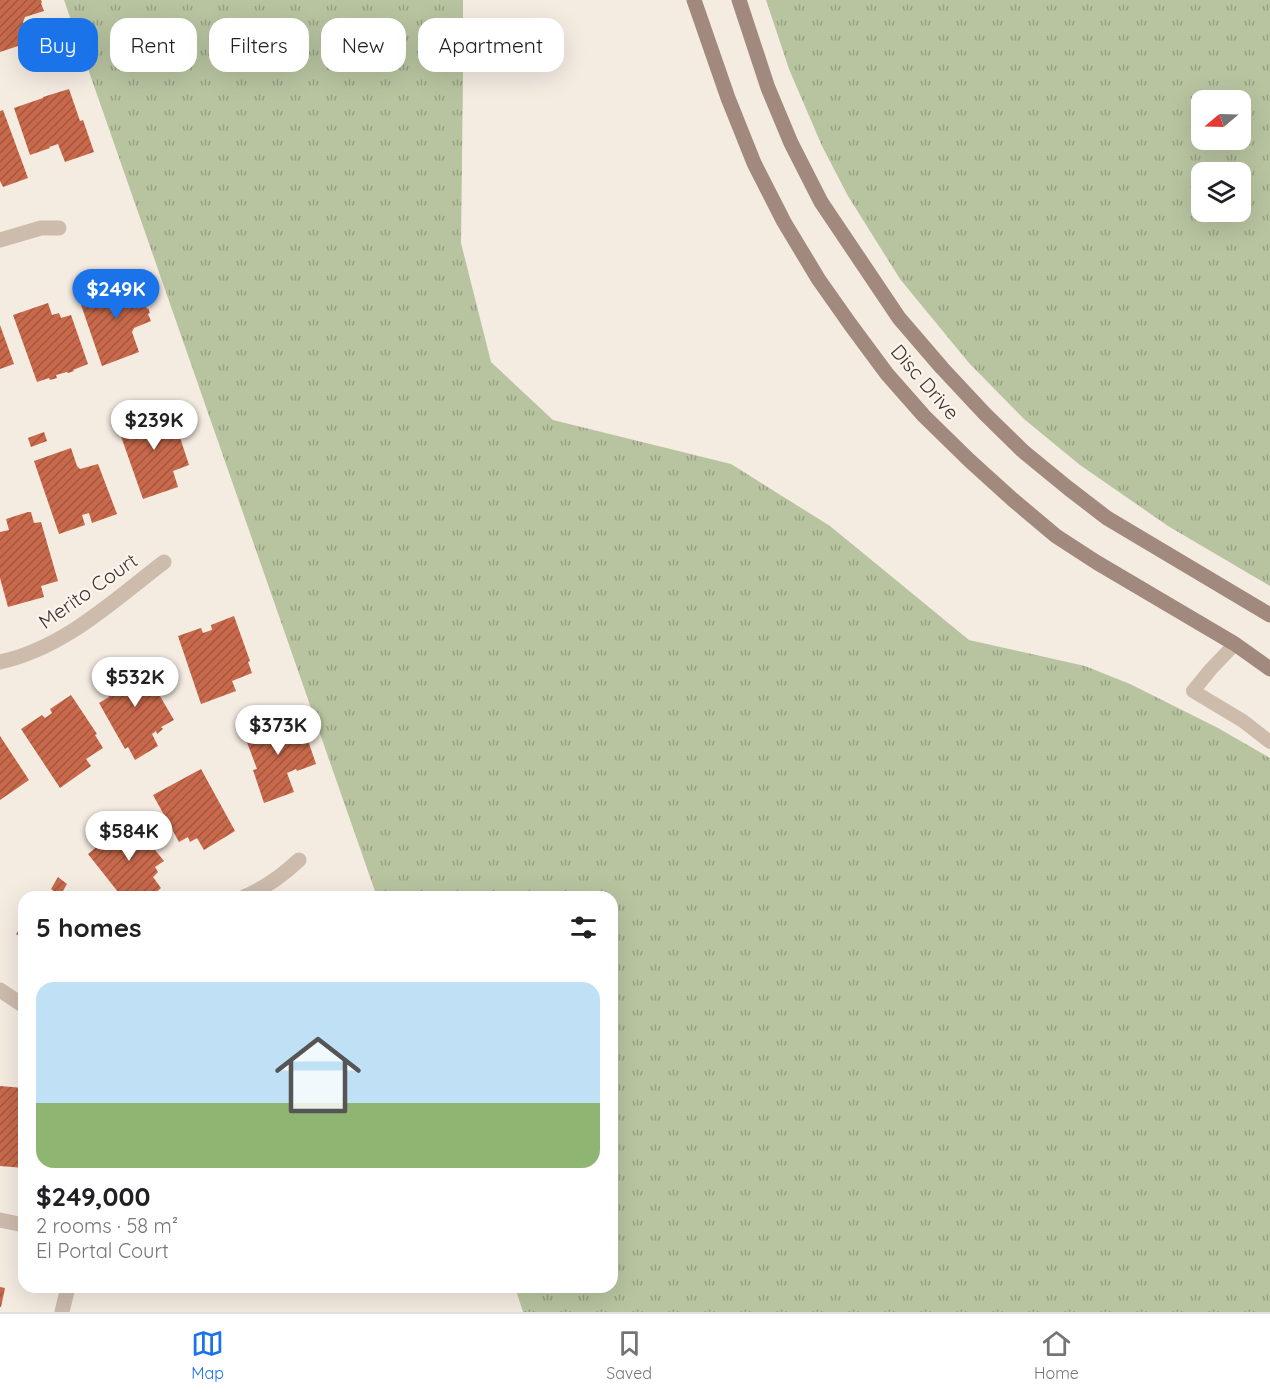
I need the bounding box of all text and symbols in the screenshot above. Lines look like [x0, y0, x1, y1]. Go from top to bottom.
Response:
chip: Buy [18, 18, 98, 72]
chip: Rent [110, 18, 197, 72]
chip: Filters [209, 18, 309, 72]
chip: New [321, 18, 406, 72]
chip: Apartment [418, 18, 564, 72]
north arrow [1191, 90, 1251, 150]
map controls [1191, 90, 1251, 222]
button: layers [1191, 162, 1251, 222]
pin: $249K [74, 269, 158, 320]
text: $249K [86, 276, 146, 301]
street label: Disc Drive [886, 339, 965, 425]
pin: $239K [112, 400, 196, 451]
text: $239K [125, 407, 183, 432]
street label: Merito Court [33, 547, 142, 634]
pin: $532K [93, 657, 177, 708]
text: $532K [106, 664, 164, 689]
pin: $373K [236, 705, 320, 756]
text: $373K [249, 712, 307, 737]
pin: $584K [87, 811, 171, 862]
text: $584K [99, 818, 159, 843]
text: 5 homes [36, 911, 142, 944]
icon: filters [567, 911, 600, 944]
icon: home [264, 1021, 372, 1129]
text: $249,000 [36, 1180, 150, 1213]
text: 2 rooms · 58 m² [36, 1213, 178, 1238]
text: El Portal Court [36, 1238, 169, 1263]
tab: Map [191, 1327, 224, 1383]
tab: Saved [606, 1327, 652, 1383]
tab: Home [1034, 1327, 1079, 1383]

